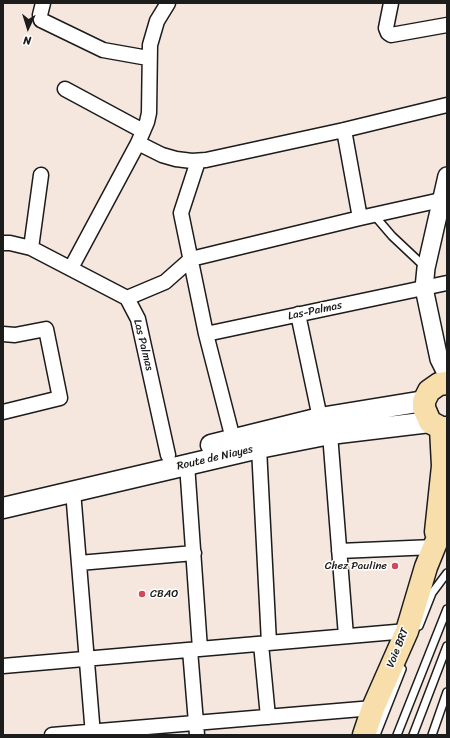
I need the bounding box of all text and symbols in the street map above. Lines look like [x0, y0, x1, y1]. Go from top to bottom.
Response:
north arrow [8, 8, 48, 48]
text: N [23, 31, 32, 50]
street label: Las-Palmas [287, 299, 343, 323]
street label: Las Palmas [130, 318, 156, 372]
street label: Route de Niayes [176, 443, 254, 473]
place label: Chez Pauline [325, 559, 387, 573]
marker: Chez Pauline [390, 561, 400, 571]
place label: CBAO [150, 587, 178, 601]
marker: CBAO [137, 589, 147, 599]
street label: Voie BRT [384, 626, 412, 670]

